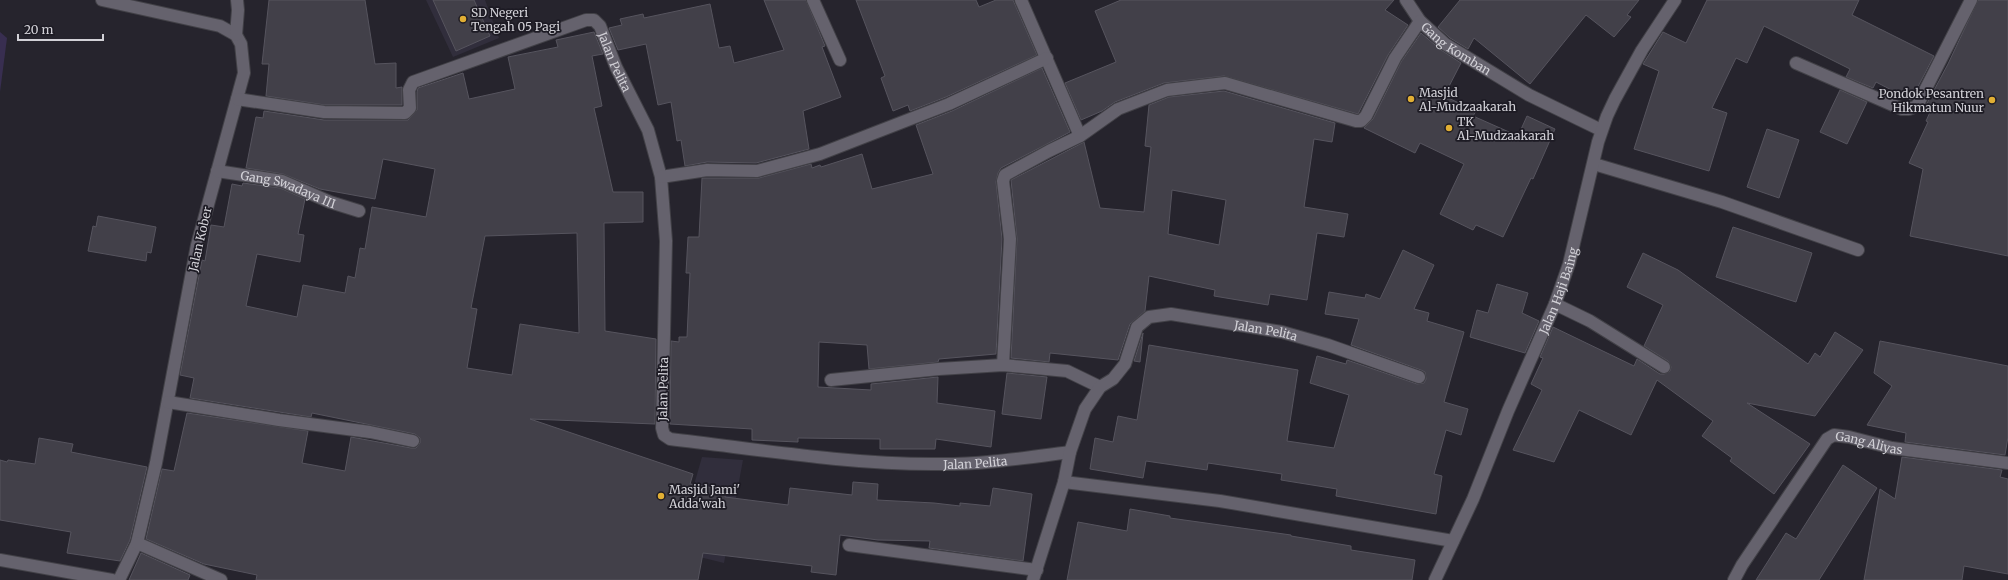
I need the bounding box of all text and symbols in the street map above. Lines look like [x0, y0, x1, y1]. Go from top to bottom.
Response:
place label: SD Negeri Tengah 05 Pagi [471, 5, 560, 34]
marker: SD Negeri Tengah 05 Pagi [458, 14, 468, 24]
scale bar [18, 16, 103, 42]
street label: Gang Komban [1418, 19, 1494, 78]
text: 20 m [24, 22, 53, 37]
street label: Jalan Pelita [595, 29, 635, 95]
place label: Masjid Al-Mudzaakarah [1418, 85, 1516, 114]
place label: Pondok Pesantren Hikmatun Nuur [1879, 86, 1985, 115]
marker: Masjid Al-Mudzaakarah [1406, 94, 1416, 104]
marker: Pondok Pesantren Hikmatun Nuur [1987, 95, 1997, 105]
place label: TK Al-Mudzaakarah [1456, 114, 1554, 143]
marker: TK Al-Mudzaakarah [1444, 123, 1454, 133]
street label: Gang Swadaya III [240, 167, 338, 211]
street label: Jalan Kober [185, 205, 215, 274]
street label: Jalan Haji Baing [1535, 245, 1580, 337]
street label: Jalan Pelita [1232, 317, 1300, 344]
street label: Jalan Pelita [655, 356, 671, 422]
street label: Gang Aliyas [1835, 428, 1904, 457]
street label: Jalan Pelita [942, 453, 1008, 472]
place label: Masjid Jami' Adda'wah [668, 482, 740, 511]
marker: Masjid Jami' Adda'wah [656, 491, 666, 501]

